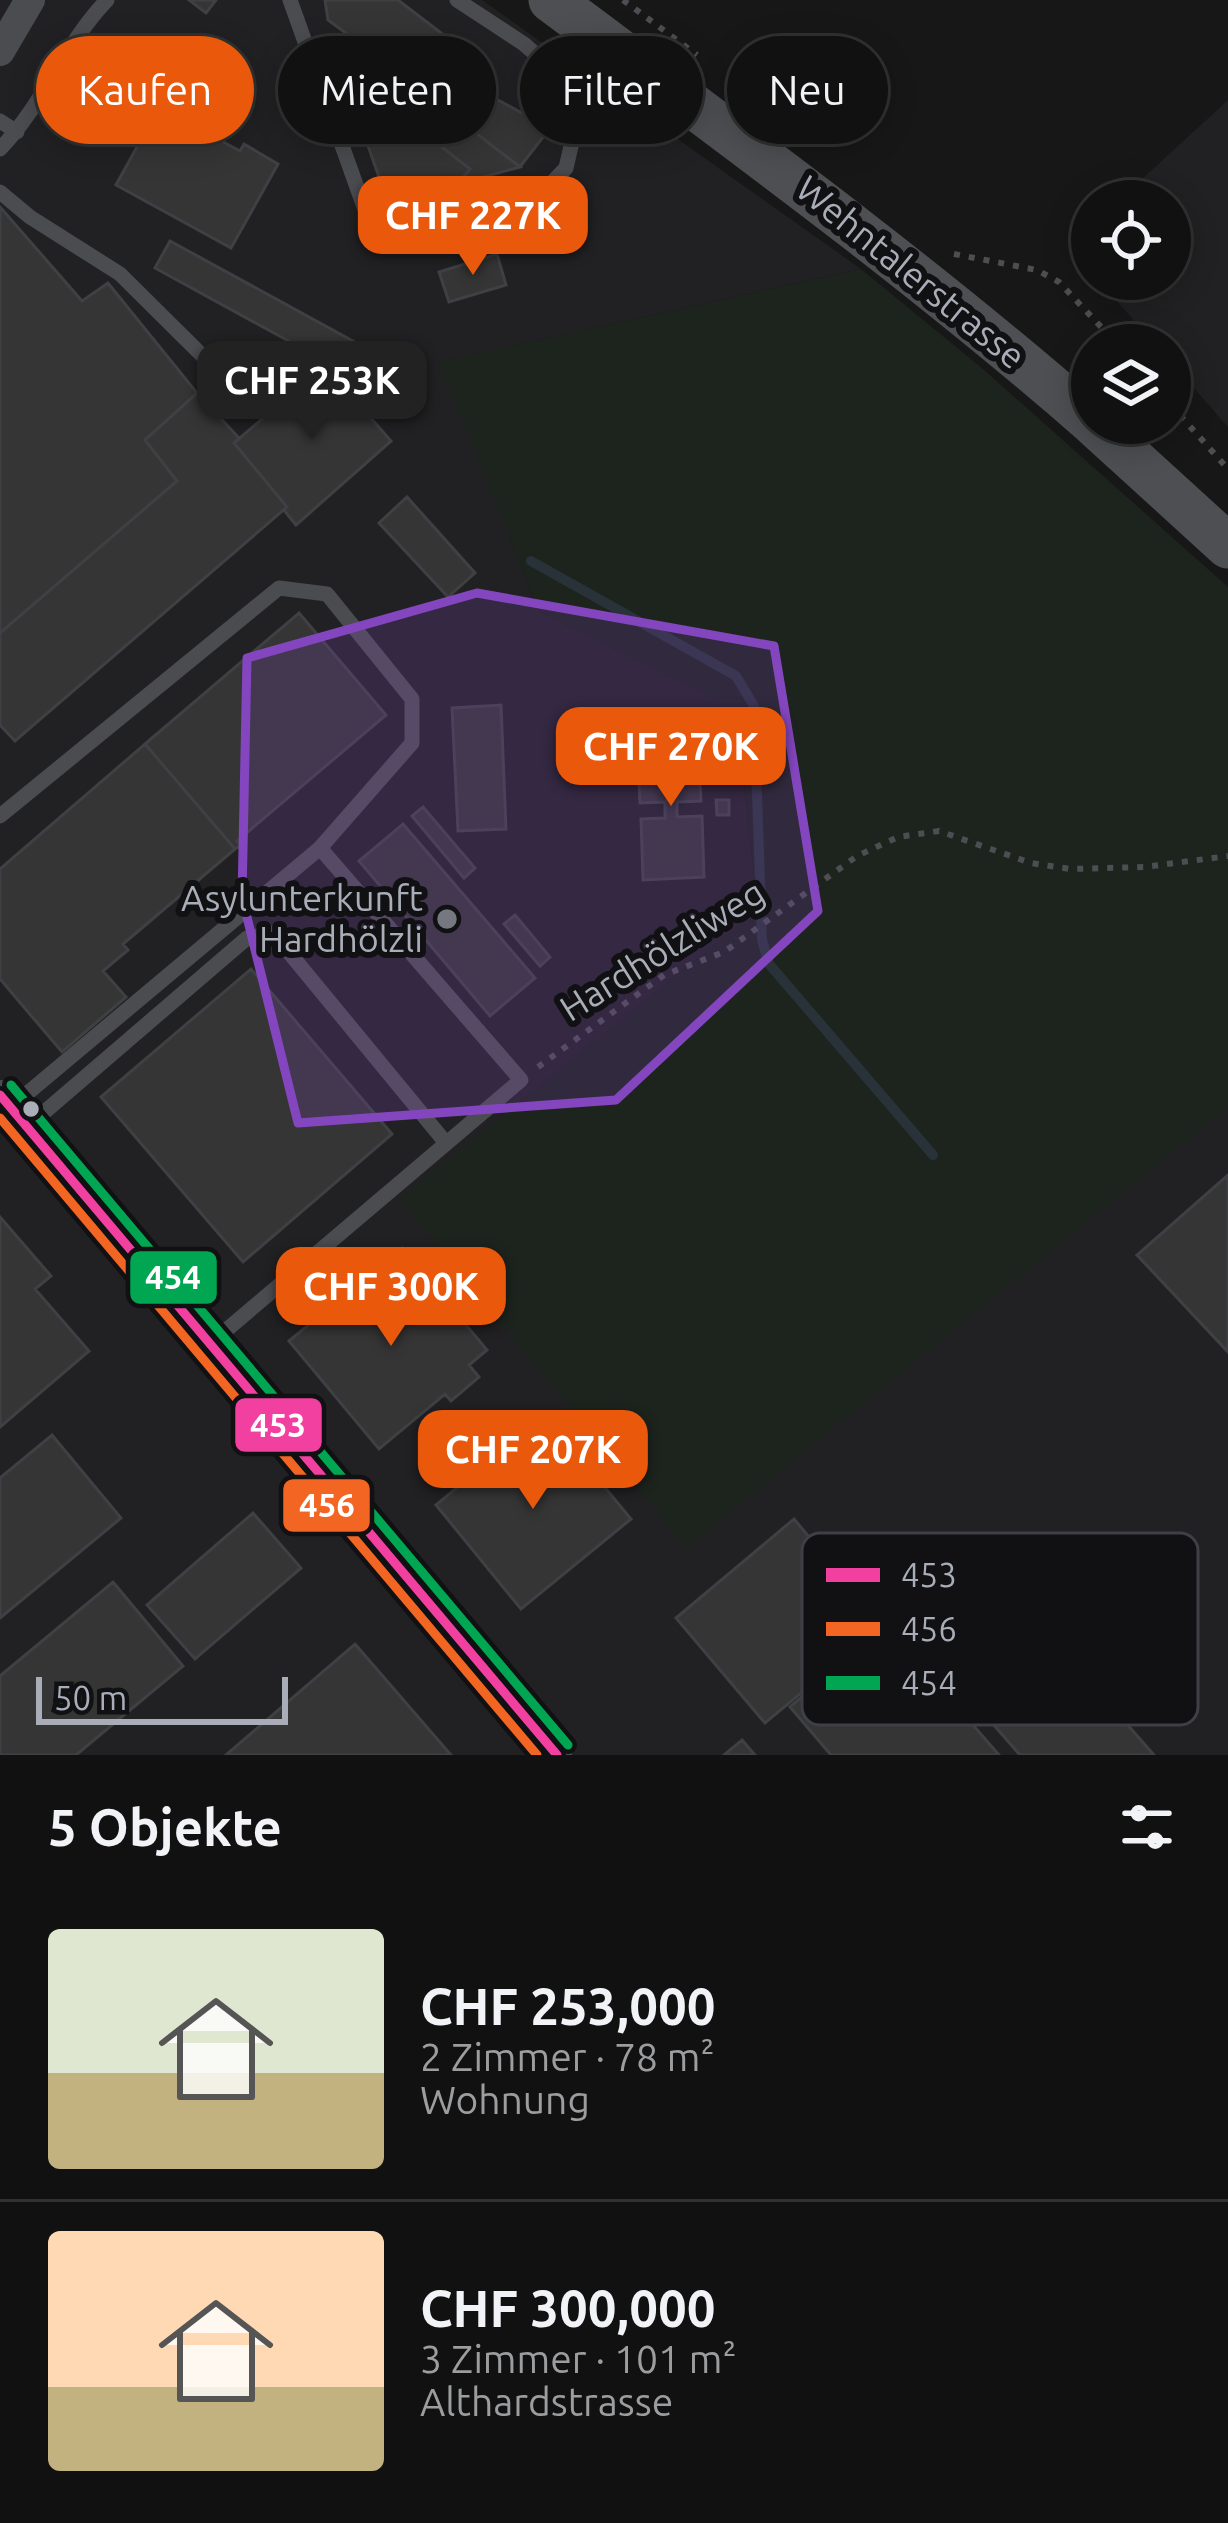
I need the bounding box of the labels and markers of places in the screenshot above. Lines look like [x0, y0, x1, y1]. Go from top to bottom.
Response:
pin: CHF 227K [349, 176, 597, 278]
pin: CHF 253K [188, 341, 436, 443]
pin: CHF 270K [547, 707, 795, 809]
place label: Asylunterkunft Hardhölzli [181, 877, 423, 959]
marker: Asylunterkunft Hardhölzli [434, 906, 460, 932]
unlabelled marker [20, 1098, 42, 1120]
pin: CHF 300K [267, 1247, 515, 1349]
pin: CHF 207K [409, 1410, 657, 1512]

